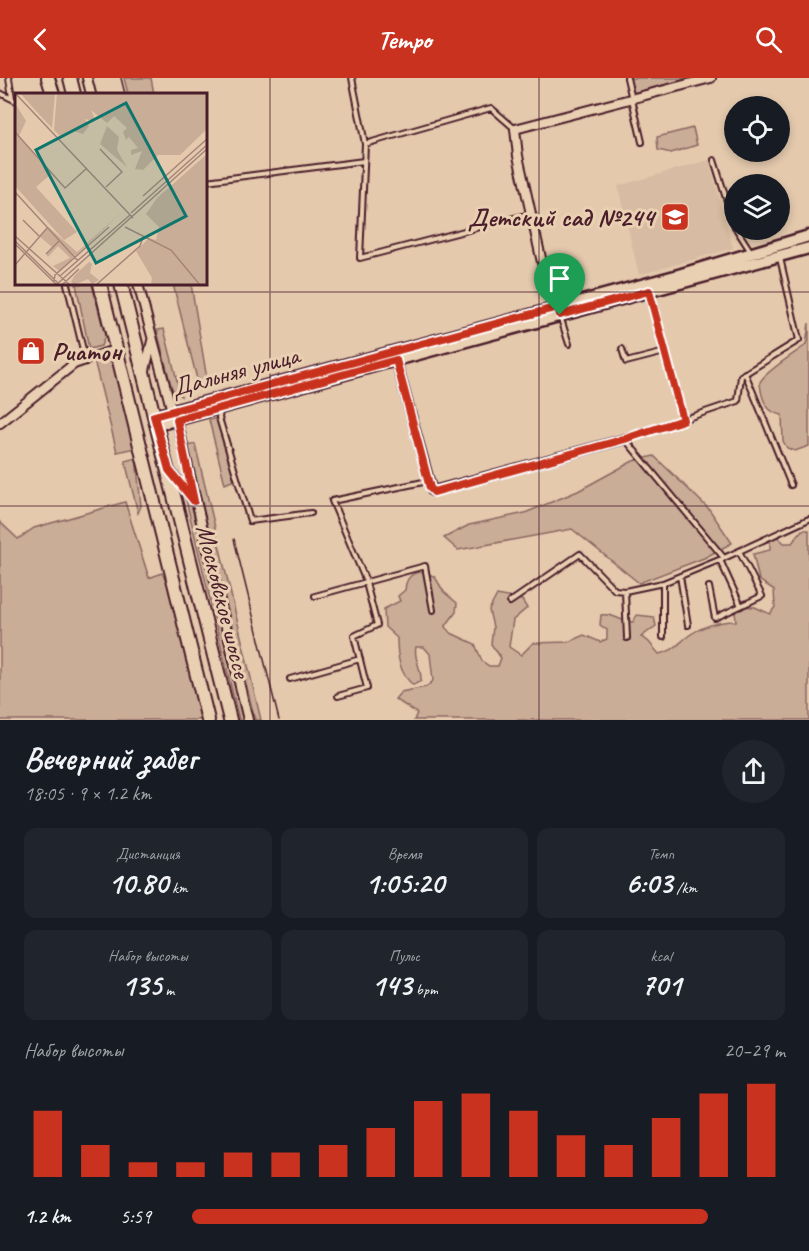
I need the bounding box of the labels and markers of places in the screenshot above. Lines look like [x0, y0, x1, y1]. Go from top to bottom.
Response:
place label: Детский сад №244 [468, 201, 657, 234]
school or university icon: Детский сад №244 [659, 201, 691, 233]
pin [534, 253, 585, 315]
shop icon: Риатон [15, 335, 47, 367]
place label: Риатон [52, 335, 123, 368]

